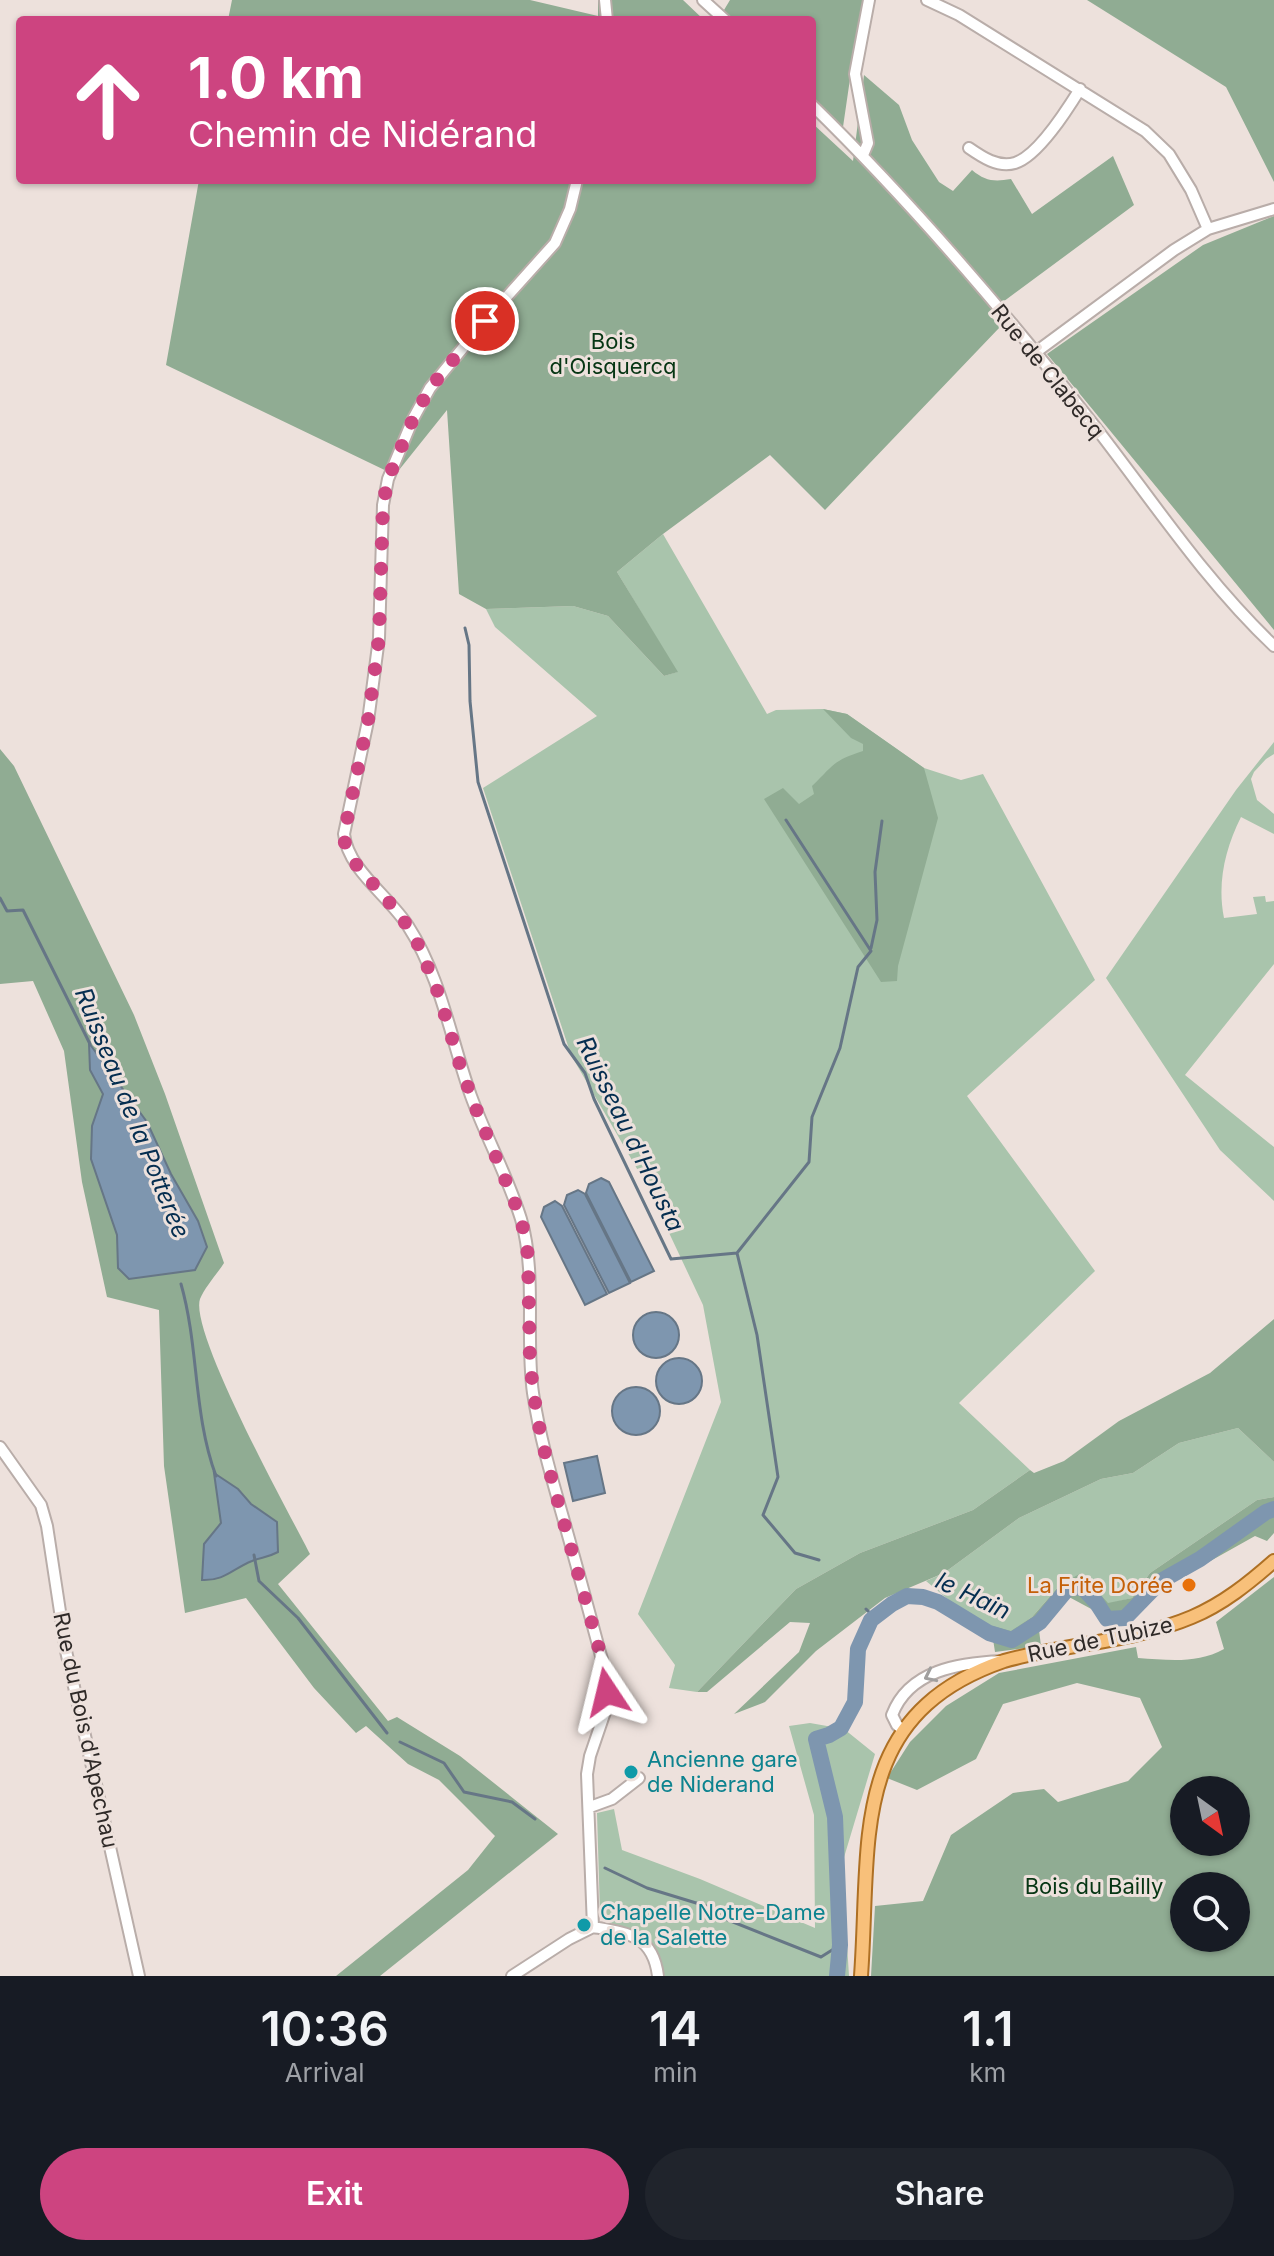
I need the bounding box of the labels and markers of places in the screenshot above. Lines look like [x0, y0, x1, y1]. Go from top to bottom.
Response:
pin [451, 287, 519, 355]
place label: La Frite Dorée [1027, 1572, 1173, 1598]
marker: La Frite Dorée [1180, 1576, 1198, 1594]
place label: Ancienne gare de Niderand [647, 1746, 798, 1797]
marker: Ancienne gare de Niderand [622, 1763, 640, 1781]
place label: Chapelle Notre-Dame de la Salette [600, 1899, 826, 1950]
marker: Chapelle Notre-Dame de la Salette [575, 1916, 593, 1934]

